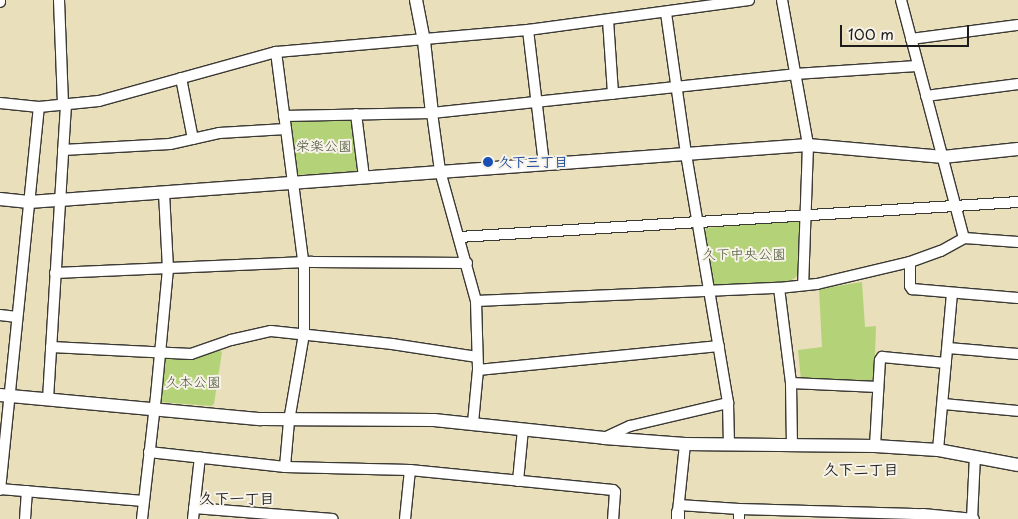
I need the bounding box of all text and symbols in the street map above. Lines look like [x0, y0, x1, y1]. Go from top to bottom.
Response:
scale bar [843, 15, 972, 47]
text: 100 m [848, 22, 894, 45]
park label: 栄楽公園 [296, 138, 352, 154]
place label: 久下三丁目 [498, 154, 568, 170]
marker: 久下三丁目 [482, 156, 494, 168]
park label: 久下中央公園 [702, 246, 786, 262]
park label: 久本公園 [165, 374, 221, 390]
district label: 久下二丁目 [824, 460, 898, 478]
district label: 久下一丁目 [200, 489, 274, 507]

